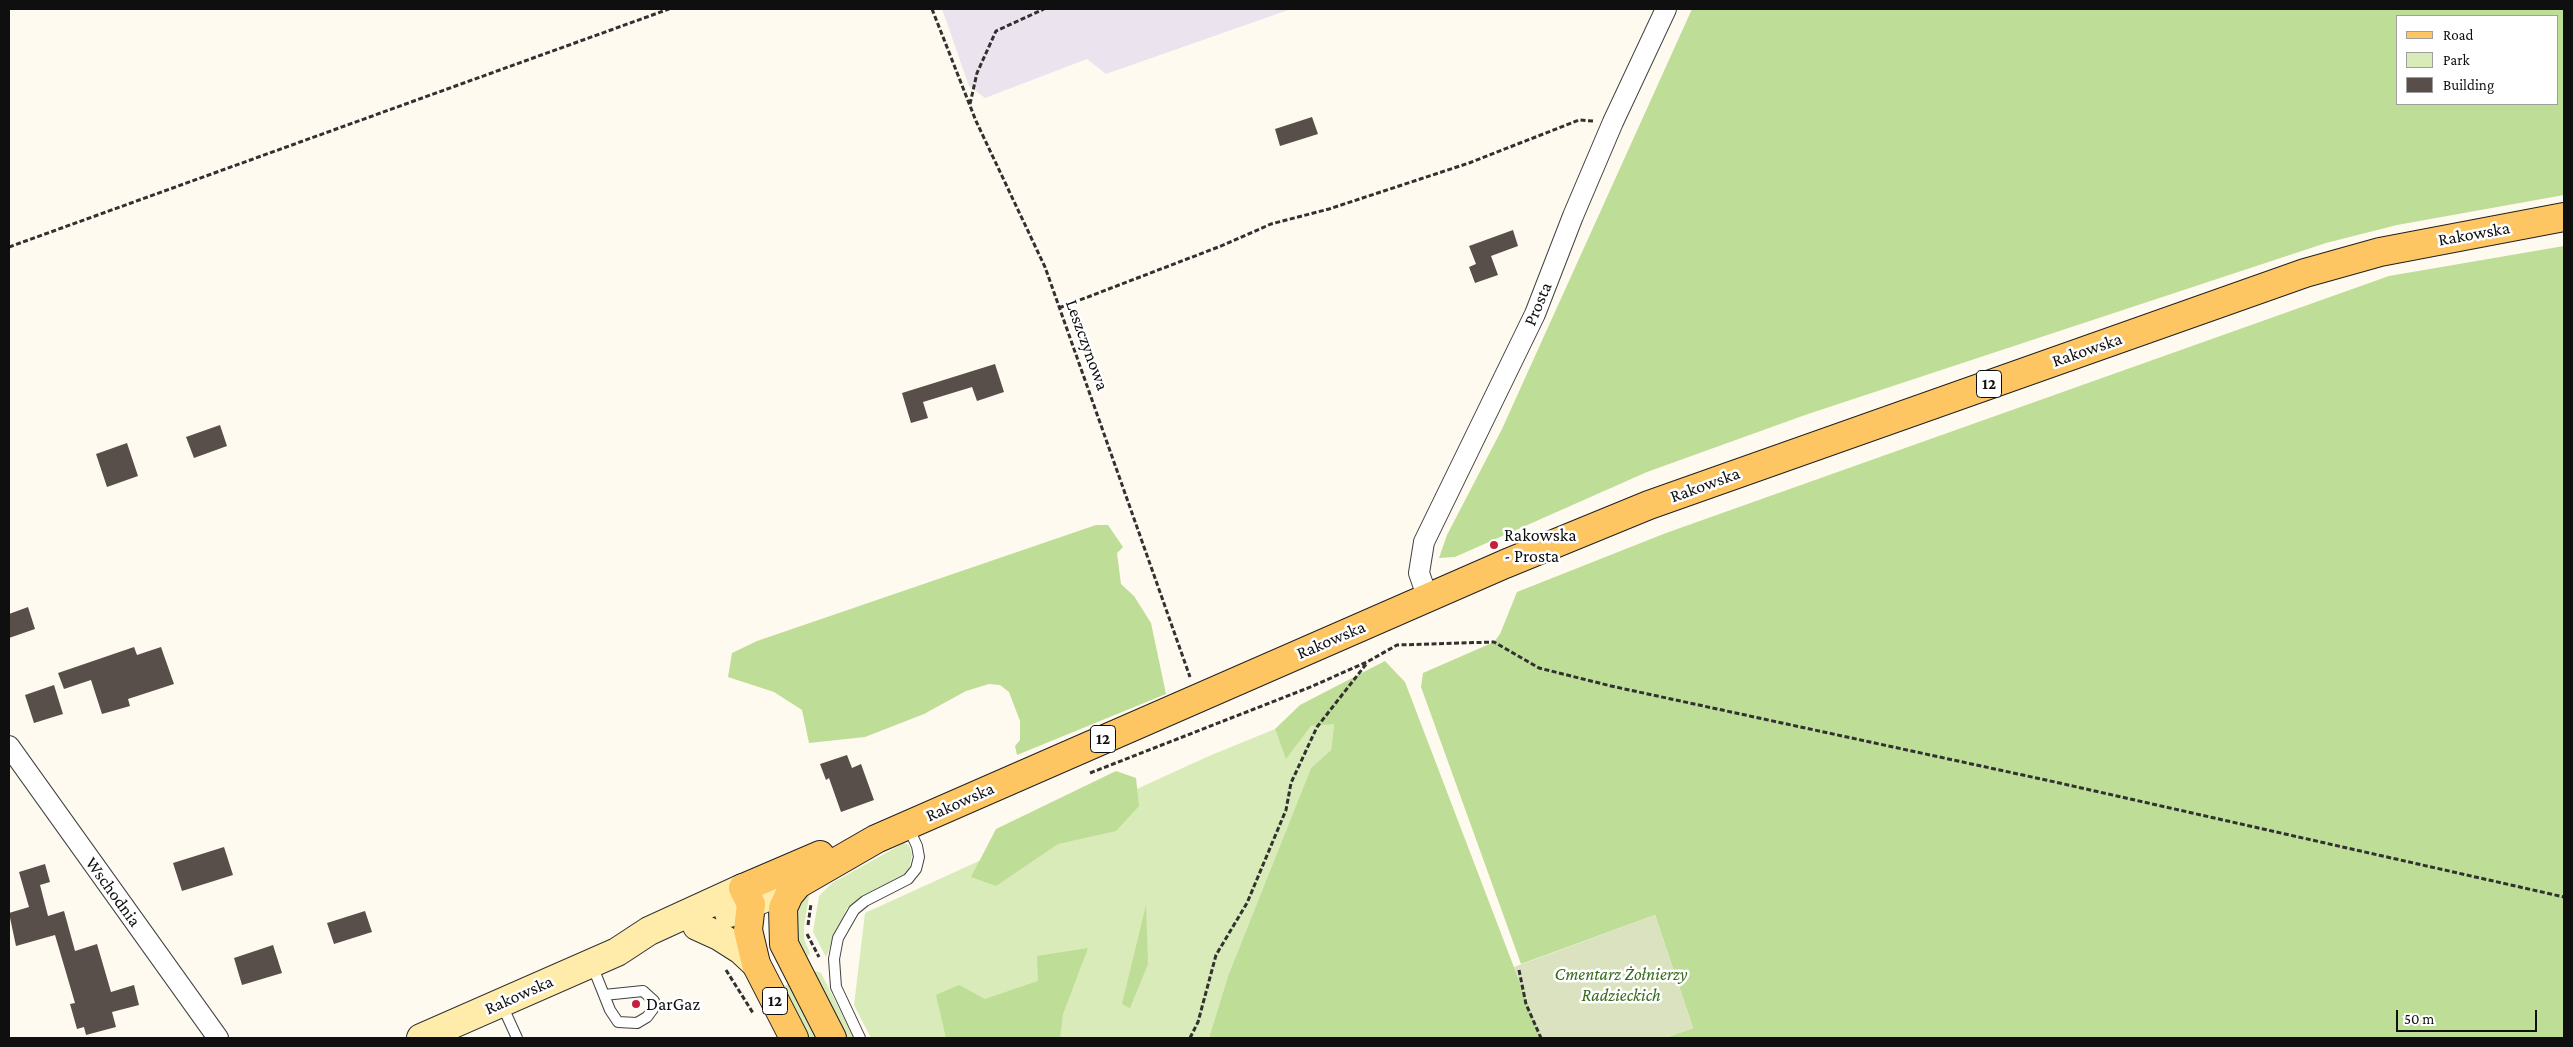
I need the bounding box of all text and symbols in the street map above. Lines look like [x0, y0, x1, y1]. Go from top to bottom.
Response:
legend [2396, 15, 2558, 105]
text: Road [2443, 27, 2473, 43]
text: Park [2443, 52, 2470, 68]
text: Building [2443, 77, 2494, 93]
street label: Rakowska [2436, 217, 2512, 251]
street label: Prosta [1519, 279, 1557, 329]
street label: Leszczynowa [1061, 297, 1113, 393]
street label: Rakowska [2049, 328, 2125, 372]
road number: 12 [1976, 370, 2002, 398]
street label: Rakowska [1667, 462, 1743, 508]
place label: Rakowska - Prosta [1504, 524, 1577, 566]
marker: Rakowska - Prosta [1488, 539, 1500, 551]
street label: Rakowska [1293, 616, 1369, 664]
road number: 12 [1090, 726, 1116, 752]
street label: Rakowska [922, 777, 998, 827]
street label: Wschodnia [80, 853, 146, 931]
park label: Cmentarz Żołnierzy Radzieckich [1555, 963, 1687, 1006]
street label: Rakowska [481, 970, 557, 1020]
road number: 12 [762, 988, 788, 1014]
place label: DarGaz [646, 993, 700, 1015]
marker: DarGaz [630, 998, 642, 1010]
scale bar [2398, 1000, 2539, 1032]
text: 50 m [2404, 1011, 2434, 1027]

